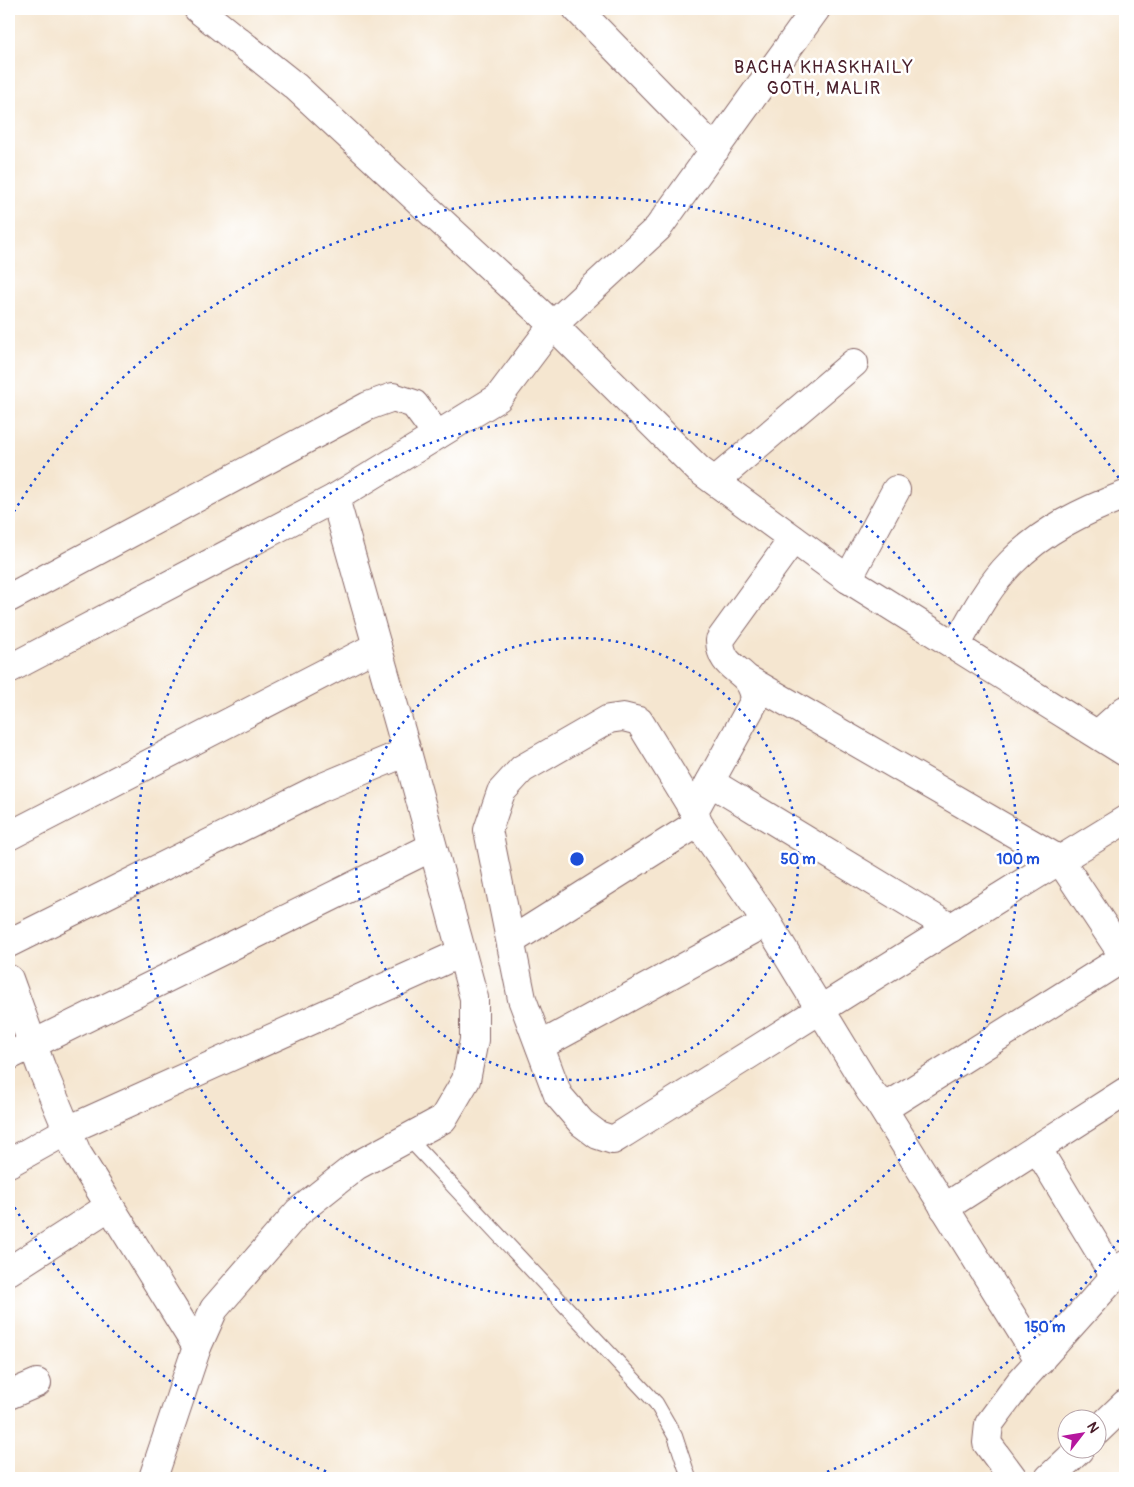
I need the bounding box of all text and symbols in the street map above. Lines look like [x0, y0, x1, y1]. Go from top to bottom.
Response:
district label: BACHA KHASKHAILY GOTH, MALIR [734, 56, 914, 100]
centre of rings [568, 850, 586, 868]
text: 50 m [781, 850, 815, 869]
text: 100 m [997, 850, 1039, 869]
text: 150 m [1025, 1318, 1065, 1337]
north arrow [1056, 1410, 1106, 1460]
text: N [1083, 1419, 1102, 1436]

